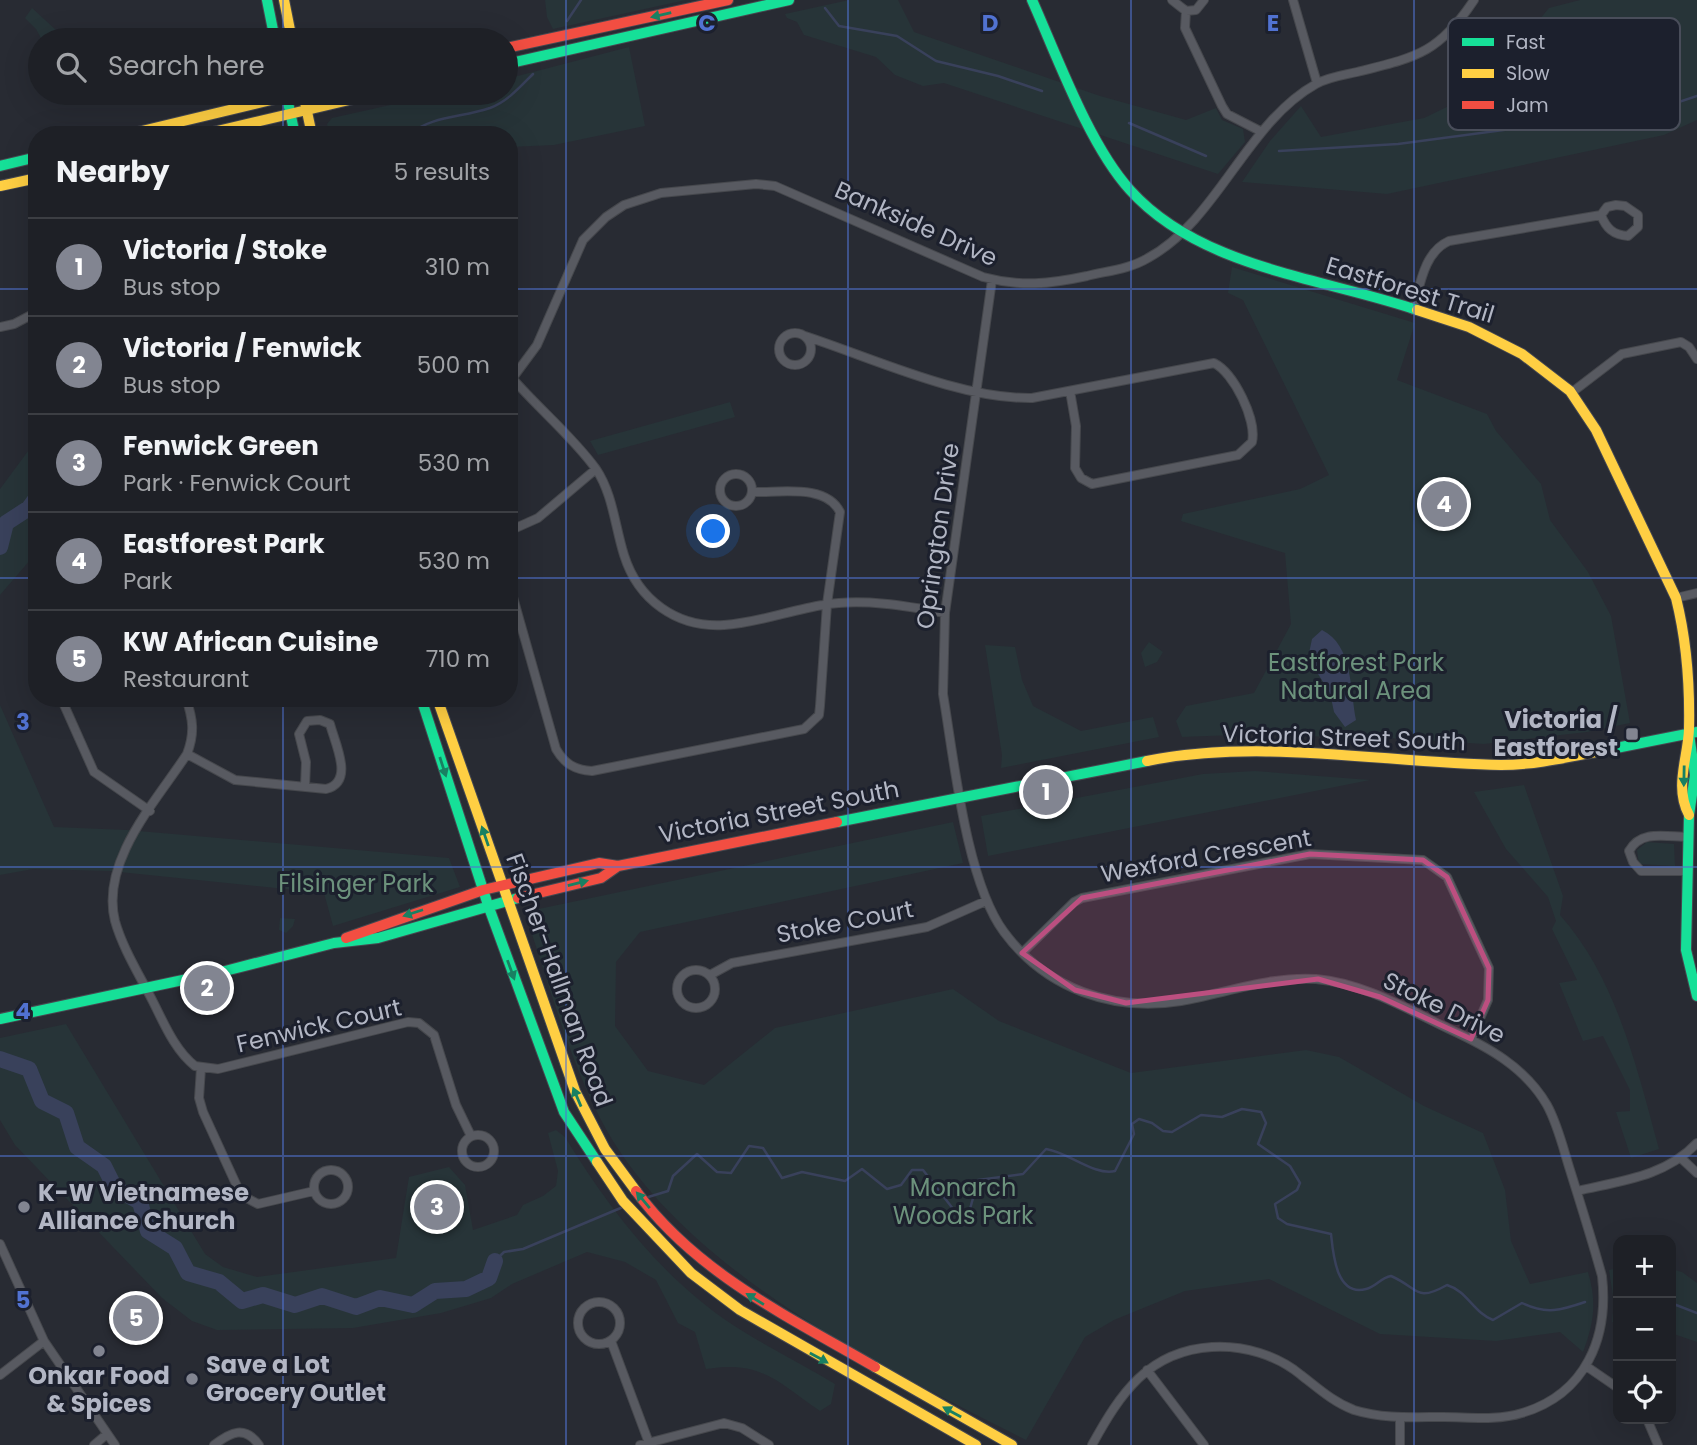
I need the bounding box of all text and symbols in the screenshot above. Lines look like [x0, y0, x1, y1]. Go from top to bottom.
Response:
text: C [698, 7, 716, 39]
text: D [982, 7, 998, 39]
text: E [1267, 7, 1279, 39]
one-way arrow [650, 10, 672, 21]
legend [1448, 18, 1680, 130]
search box [28, 28, 518, 105]
text: Fast [1506, 29, 1545, 56]
icon: search [52, 48, 90, 86]
text: Search here [108, 48, 265, 84]
text: Slow [1506, 60, 1550, 87]
text: Jam [1506, 92, 1548, 119]
text: Nearby [56, 150, 170, 193]
text: 5 results [394, 156, 490, 188]
street label: Bankside Drive [830, 173, 1003, 274]
text: Victoria / Stoke [123, 232, 327, 268]
street label: Eastforest Trail [1322, 248, 1498, 331]
text: 1 [75, 251, 83, 283]
text: 310 m [425, 251, 490, 283]
text: Bus stop [123, 271, 221, 303]
text: Victoria / Fenwick [123, 330, 362, 366]
text: 2 [72, 349, 86, 381]
text: 500 m [417, 349, 490, 381]
text: Bus stop [123, 369, 221, 401]
text: Fenwick Green [123, 428, 319, 464]
street label: Oprington Drive [908, 441, 967, 631]
text: 3 [72, 447, 86, 479]
text: 530 m [418, 447, 490, 479]
text: Park · Fenwick Court [123, 467, 351, 499]
pin: 4 [1421, 478, 1467, 530]
your location [696, 514, 730, 548]
text: Eastforest Park [123, 526, 325, 562]
text: 4 [71, 545, 87, 577]
text: 530 m [418, 545, 490, 577]
text: Park [123, 565, 172, 597]
text: KW African Cuisine [123, 624, 378, 660]
text: 5 [72, 643, 86, 675]
text: 710 m [426, 643, 490, 675]
park label: Eastforest Park Natural Area [1268, 646, 1445, 707]
text: Restaurant [123, 663, 249, 695]
place label: Victoria / Eastforest [1493, 703, 1618, 764]
text: 3 [16, 706, 30, 738]
street label: Victoria Street South [1222, 717, 1466, 758]
marker: Victoria / Eastforest [1624, 726, 1640, 742]
one-way arrow [438, 757, 449, 778]
one-way arrow [1678, 765, 1690, 787]
pin: 1 [1023, 766, 1069, 818]
street label: Victoria Street South [656, 772, 902, 851]
street label: Wexford Crescent [1098, 821, 1314, 890]
one-way arrow [479, 826, 490, 847]
street label: Fischer-Hallman Road [498, 849, 621, 1111]
park label: Filsinger Park [278, 867, 434, 900]
one-way arrow [568, 877, 590, 888]
street label: Stoke Court [774, 892, 916, 951]
one-way arrow [402, 908, 423, 919]
one-way arrow [506, 959, 517, 980]
pin: 2 [184, 962, 230, 1014]
street label: Stoke Drive [1378, 964, 1511, 1051]
street label: Fenwick Court [233, 991, 405, 1061]
text: 4 [15, 995, 31, 1027]
one-way arrow [572, 1087, 583, 1108]
park label: Monarch Woods Park [893, 1171, 1034, 1232]
place label: K-W Vietnamese Alliance Church [38, 1176, 249, 1237]
pin: 3 [414, 1181, 460, 1233]
one-way arrow [636, 1192, 651, 1210]
marker: K-W Vietnamese Alliance Church [16, 1199, 32, 1215]
map controls [1613, 1235, 1676, 1424]
button: + [1613, 1235, 1676, 1298]
text: 5 [16, 1284, 30, 1316]
pin: 5 [113, 1292, 159, 1344]
one-way arrow [745, 1293, 764, 1306]
button: − [1613, 1298, 1676, 1361]
marker: Onkar Food & Spices [91, 1343, 107, 1359]
place label: Save a Lot Grocery Outlet [206, 1348, 386, 1409]
one-way arrow [809, 1352, 829, 1364]
place label: Onkar Food & Spices [28, 1359, 170, 1420]
button: locate [1613, 1361, 1676, 1424]
marker: Save a Lot Grocery Outlet [184, 1371, 200, 1387]
one-way arrow [942, 1406, 962, 1418]

